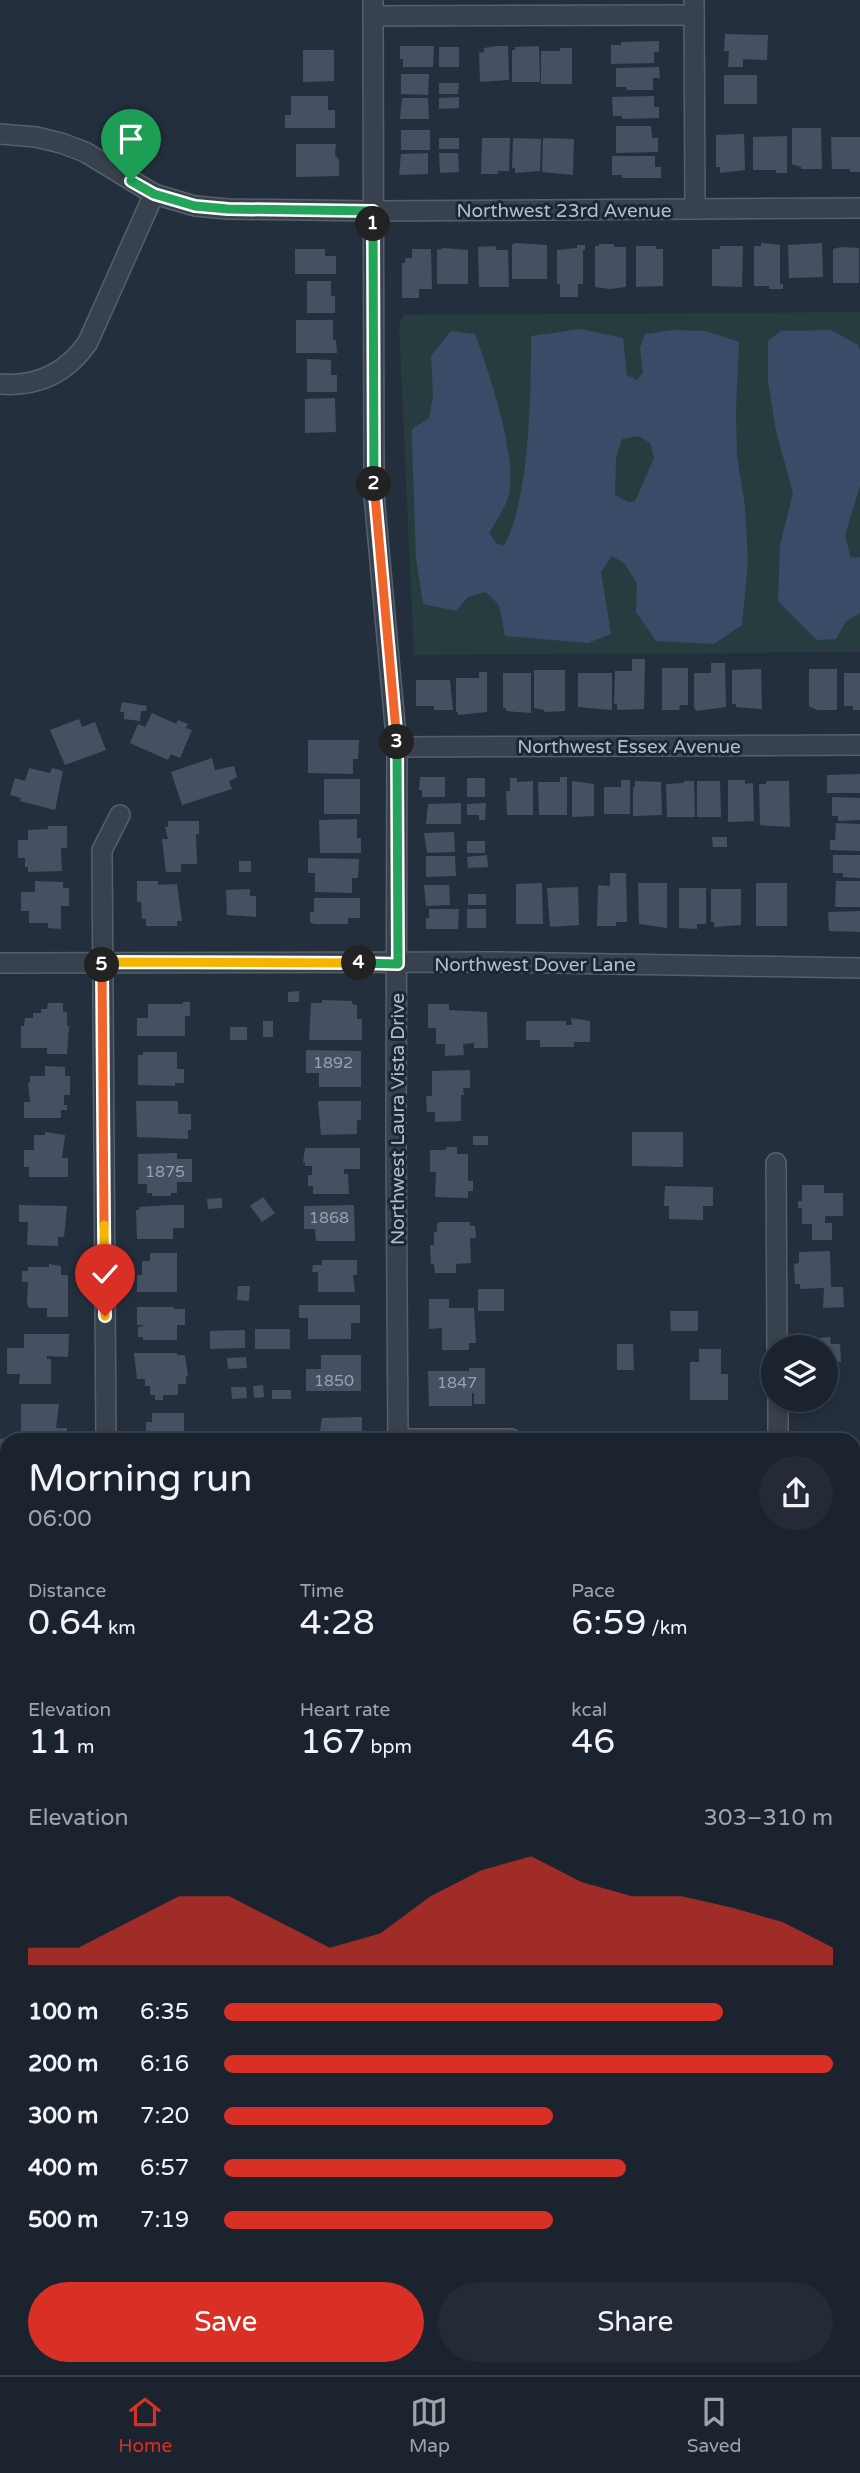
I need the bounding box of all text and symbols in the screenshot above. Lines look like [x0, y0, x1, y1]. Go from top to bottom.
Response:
pin [101, 109, 161, 181]
icon: arrive [112, 120, 150, 158]
street label: Northwest 23rd Avenue [456, 200, 672, 222]
pin: 1 [356, 206, 390, 242]
text: 1 [367, 212, 378, 234]
pin: 2 [356, 466, 392, 502]
text: 2 [368, 472, 379, 494]
pin: 3 [380, 724, 414, 760]
text: 3 [391, 730, 402, 752]
street label: Northwest Essex Avenue [517, 736, 741, 758]
pin: 4 [342, 946, 376, 981]
pin: 5 [84, 948, 119, 982]
text: 4 [353, 951, 364, 973]
text: 5 [96, 953, 107, 975]
street label: Northwest Dover Lane [434, 954, 636, 976]
street label: Northwest Laura Vista Drive [387, 993, 409, 1245]
house number: 1892 [313, 1053, 353, 1073]
house number: 1875 [145, 1162, 185, 1182]
house number: 1868 [309, 1208, 349, 1228]
pin [75, 1244, 135, 1316]
icon: check [86, 1255, 124, 1293]
map controls [761, 1335, 838, 1412]
button: layers [761, 1335, 838, 1412]
house number: 1850 [314, 1371, 354, 1391]
house number: 1847 [437, 1373, 477, 1393]
text: Morning run [28, 1456, 252, 1502]
button: share [759, 1456, 833, 1530]
text: 06:00 [28, 1505, 92, 1533]
text: Distance [28, 1580, 106, 1602]
text: Time [300, 1580, 344, 1602]
text: Pace [571, 1580, 615, 1602]
text: 0.64 [28, 1602, 103, 1644]
text: 4:28 [300, 1602, 375, 1644]
text: 6:59 [571, 1602, 646, 1644]
text: km [103, 1617, 136, 1639]
text: /km [646, 1617, 688, 1639]
text: Elevation [28, 1699, 111, 1721]
text: Heart rate [300, 1699, 390, 1721]
text: kcal [571, 1699, 607, 1721]
text: 11 [28, 1721, 72, 1763]
text: 167 [300, 1721, 366, 1763]
text: 46 [571, 1721, 615, 1763]
text: m [72, 1736, 94, 1758]
text: bpm [366, 1736, 412, 1758]
text: Elevation [28, 1804, 129, 1832]
text: 303–310 m [704, 1804, 833, 1832]
text: 100 m [28, 1998, 98, 2026]
text: 6:35 [140, 1998, 189, 2026]
text: 200 m [28, 2050, 98, 2078]
text: 6:16 [140, 2050, 189, 2078]
text: 300 m [28, 2102, 98, 2130]
text: 7:20 [140, 2102, 189, 2130]
text: 400 m [28, 2154, 98, 2182]
text: 6:57 [140, 2154, 189, 2182]
text: 500 m [28, 2206, 98, 2234]
text: 7:19 [140, 2206, 189, 2234]
button: Save [28, 2282, 424, 2362]
button: Share [438, 2282, 833, 2362]
tab: Home [118, 2393, 172, 2457]
tab: Map [409, 2393, 450, 2457]
tab: Saved [687, 2393, 742, 2457]

